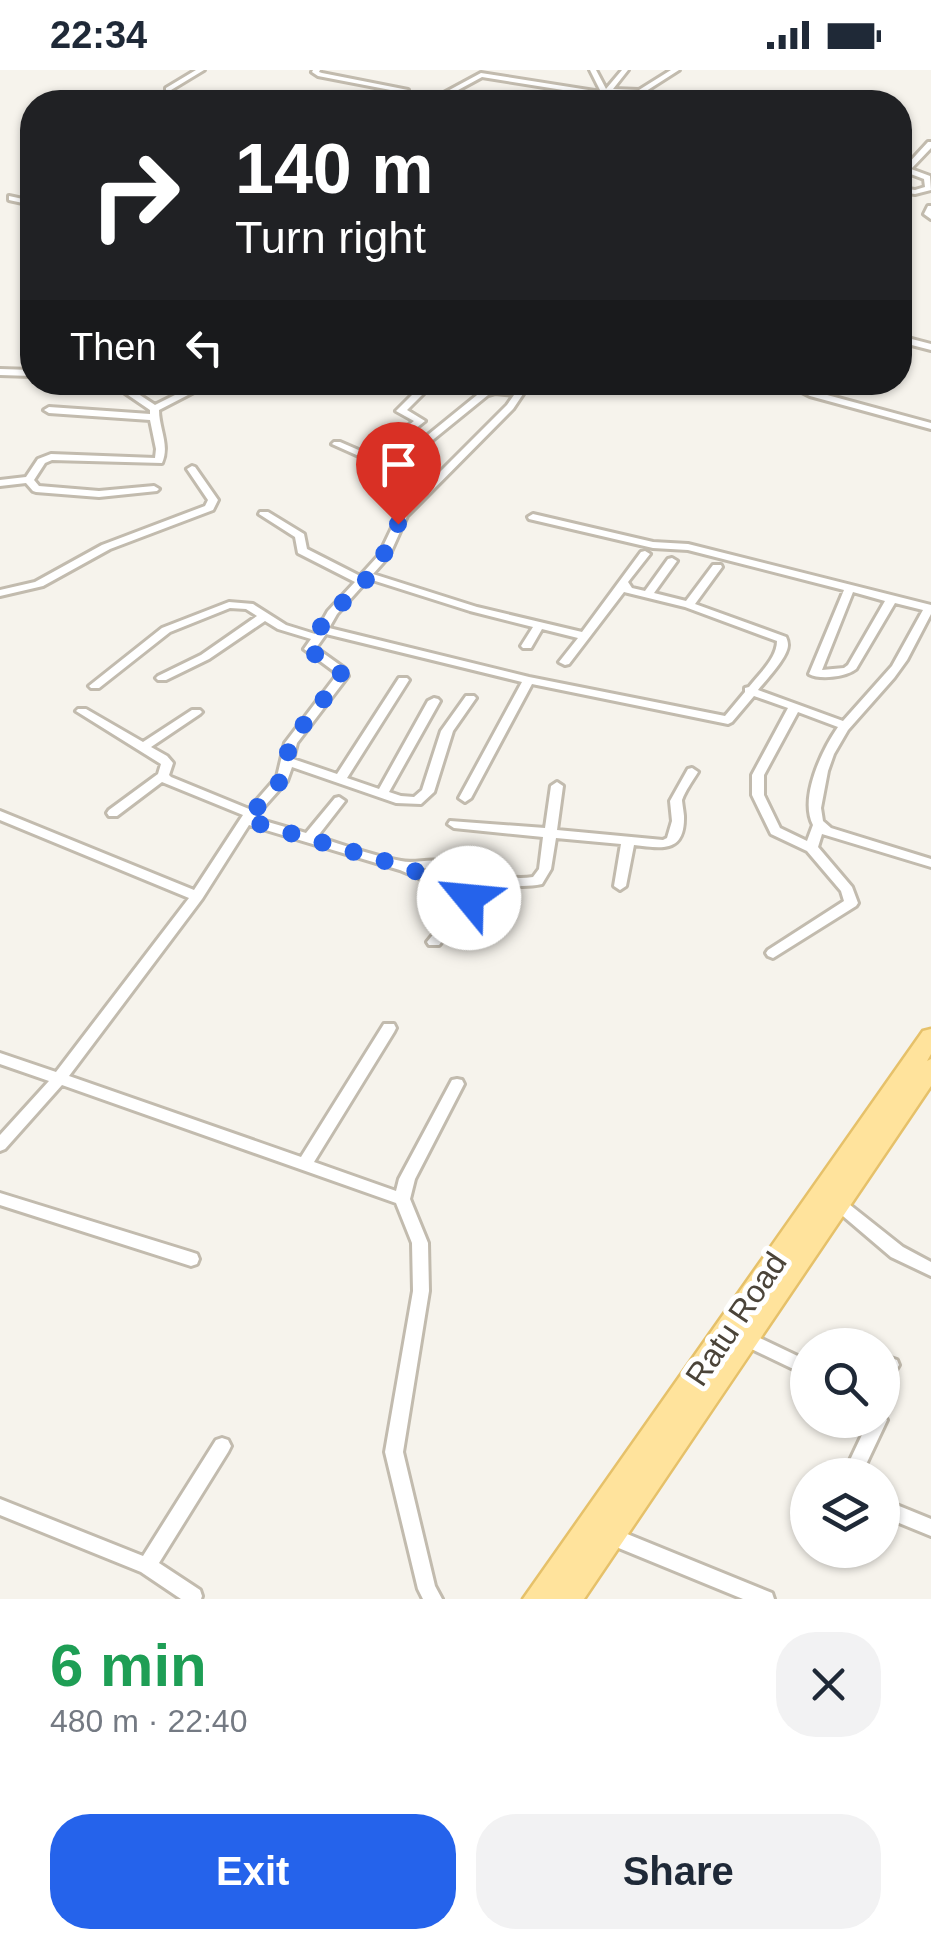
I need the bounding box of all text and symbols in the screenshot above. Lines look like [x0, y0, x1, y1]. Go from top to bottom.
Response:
text: 22:34 [50, 14, 147, 56]
icon: right [70, 130, 200, 260]
text: 140 m [235, 130, 433, 208]
text: Turn right [235, 212, 426, 263]
icon: left [177, 320, 232, 375]
text: Then [70, 326, 157, 368]
pin [356, 422, 441, 525]
icon: arrive [371, 437, 426, 492]
position arrow [417, 846, 521, 950]
street label: Ratu Road [678, 1246, 794, 1392]
map controls [790, 1328, 900, 1568]
button: search [790, 1328, 900, 1438]
button: layers [790, 1458, 900, 1568]
text: 6 min [50, 1632, 207, 1699]
button: close [776, 1632, 881, 1737]
text: 480 m · 22:40 [50, 1703, 247, 1739]
button: Exit [50, 1814, 456, 1929]
button: Share [476, 1814, 881, 1929]

